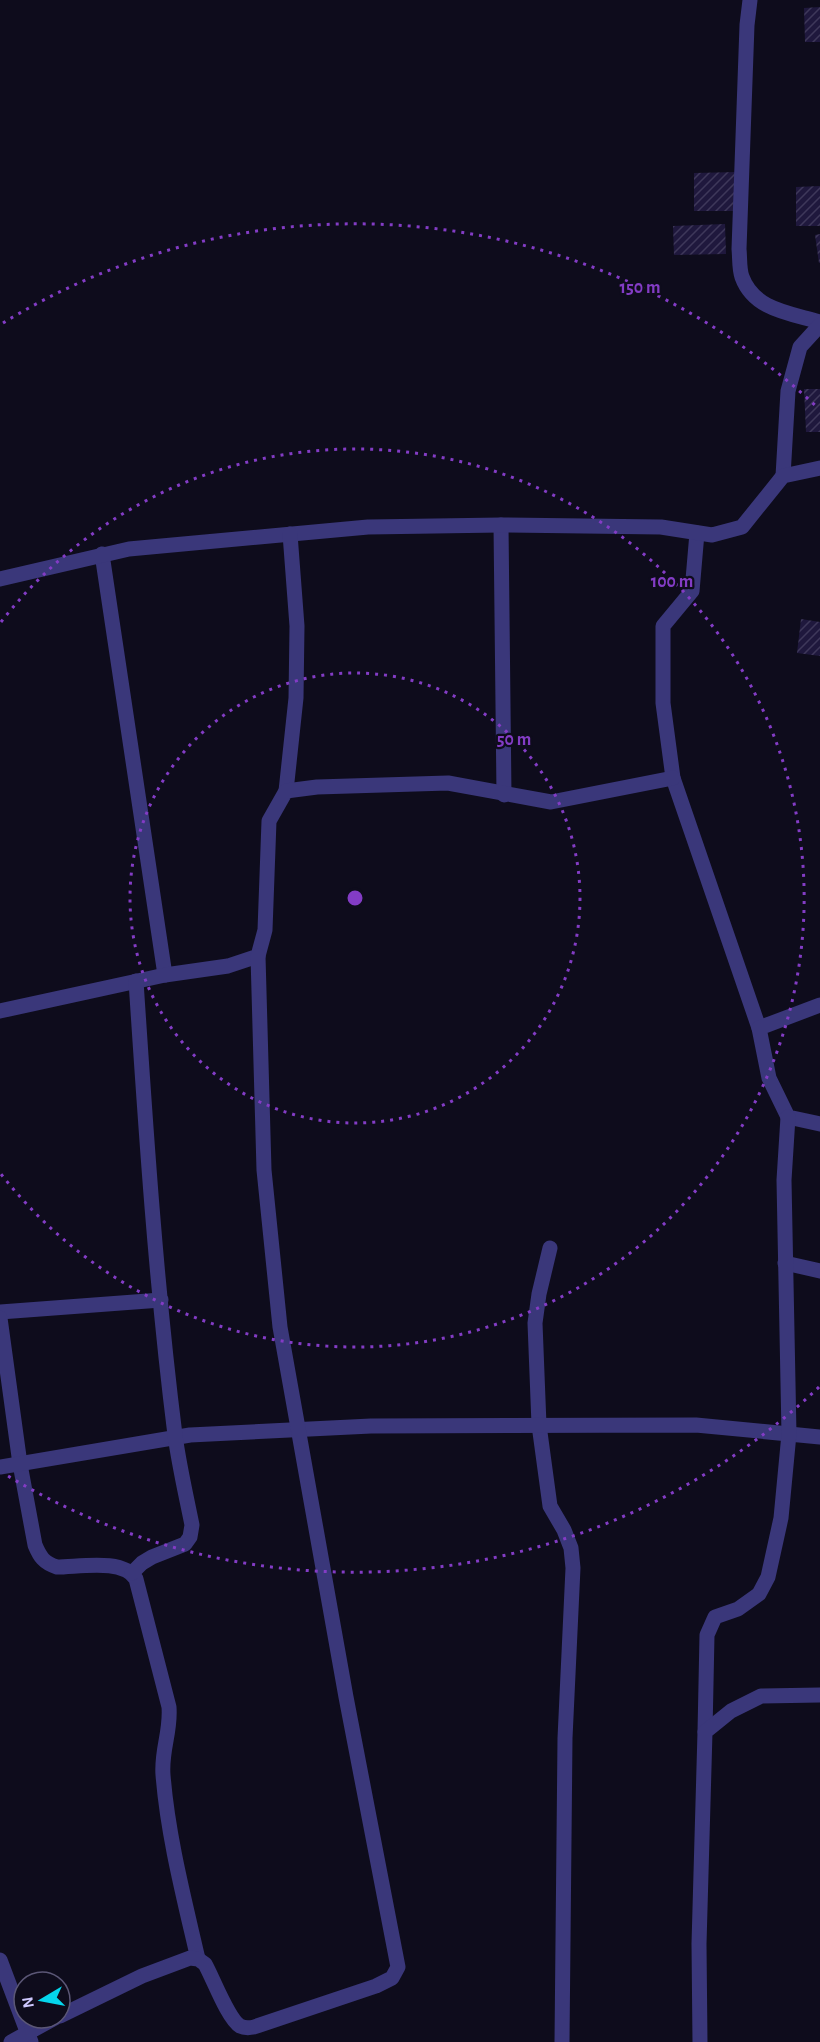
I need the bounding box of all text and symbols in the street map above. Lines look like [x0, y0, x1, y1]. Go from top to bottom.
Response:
text: 150 m [620, 279, 660, 297]
text: 100 m [651, 573, 693, 591]
text: 50 m [497, 731, 531, 749]
centre of rings [345, 888, 365, 908]
north arrow [12, 1970, 72, 2030]
text: N [19, 1996, 37, 2009]

